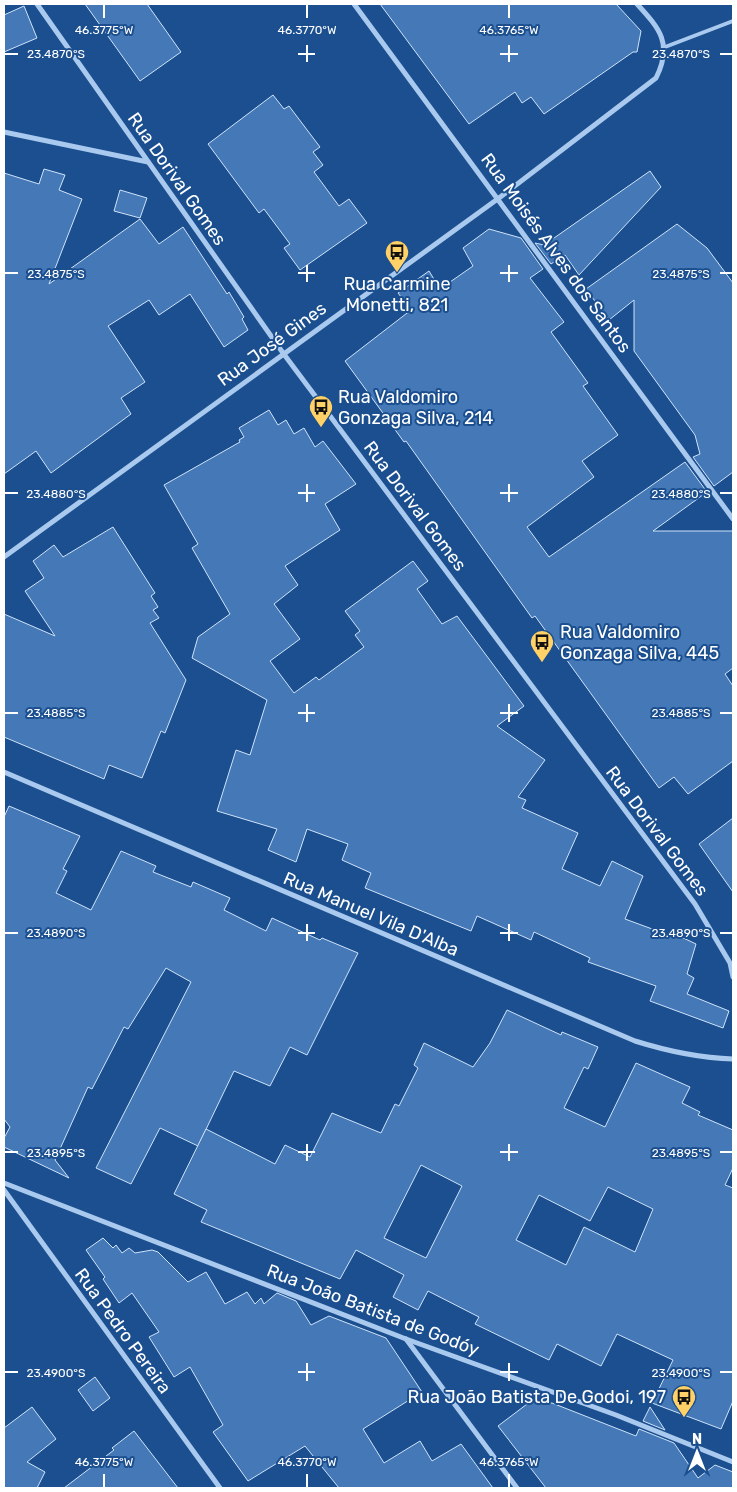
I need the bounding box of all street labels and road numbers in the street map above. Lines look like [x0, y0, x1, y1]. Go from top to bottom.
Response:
street label: Rua Dorival Gomes [123, 108, 231, 250]
street label: Rua Moisés Alves dos Santos [476, 149, 636, 357]
street label: Rua José Gines [213, 297, 331, 391]
street label: Rua Dorival Gomes [359, 437, 471, 575]
street label: Rua Dorival Gomes [601, 762, 713, 900]
street label: Rua Manuel Vila D'Alba [280, 867, 462, 961]
street label: Rua João Batista de Godóy [264, 1259, 482, 1361]
street label: Rua Pedro Pereira [70, 1264, 176, 1398]

